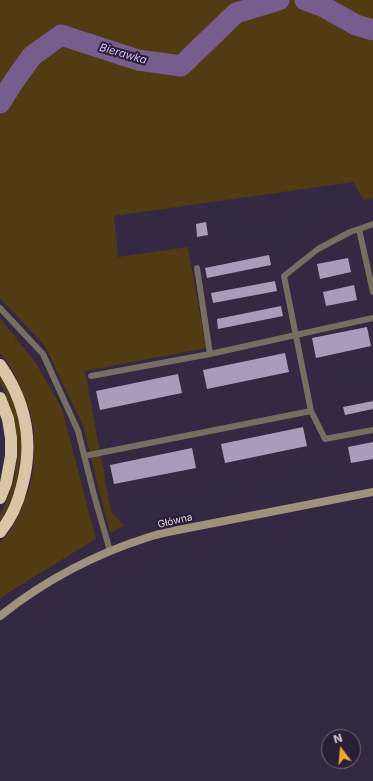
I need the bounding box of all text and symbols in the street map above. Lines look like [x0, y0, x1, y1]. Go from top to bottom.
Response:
water label: Bierawka [98, 41, 148, 67]
street label: Główna [156, 511, 194, 531]
north arrow [321, 729, 361, 769]
text: N [332, 731, 344, 746]

